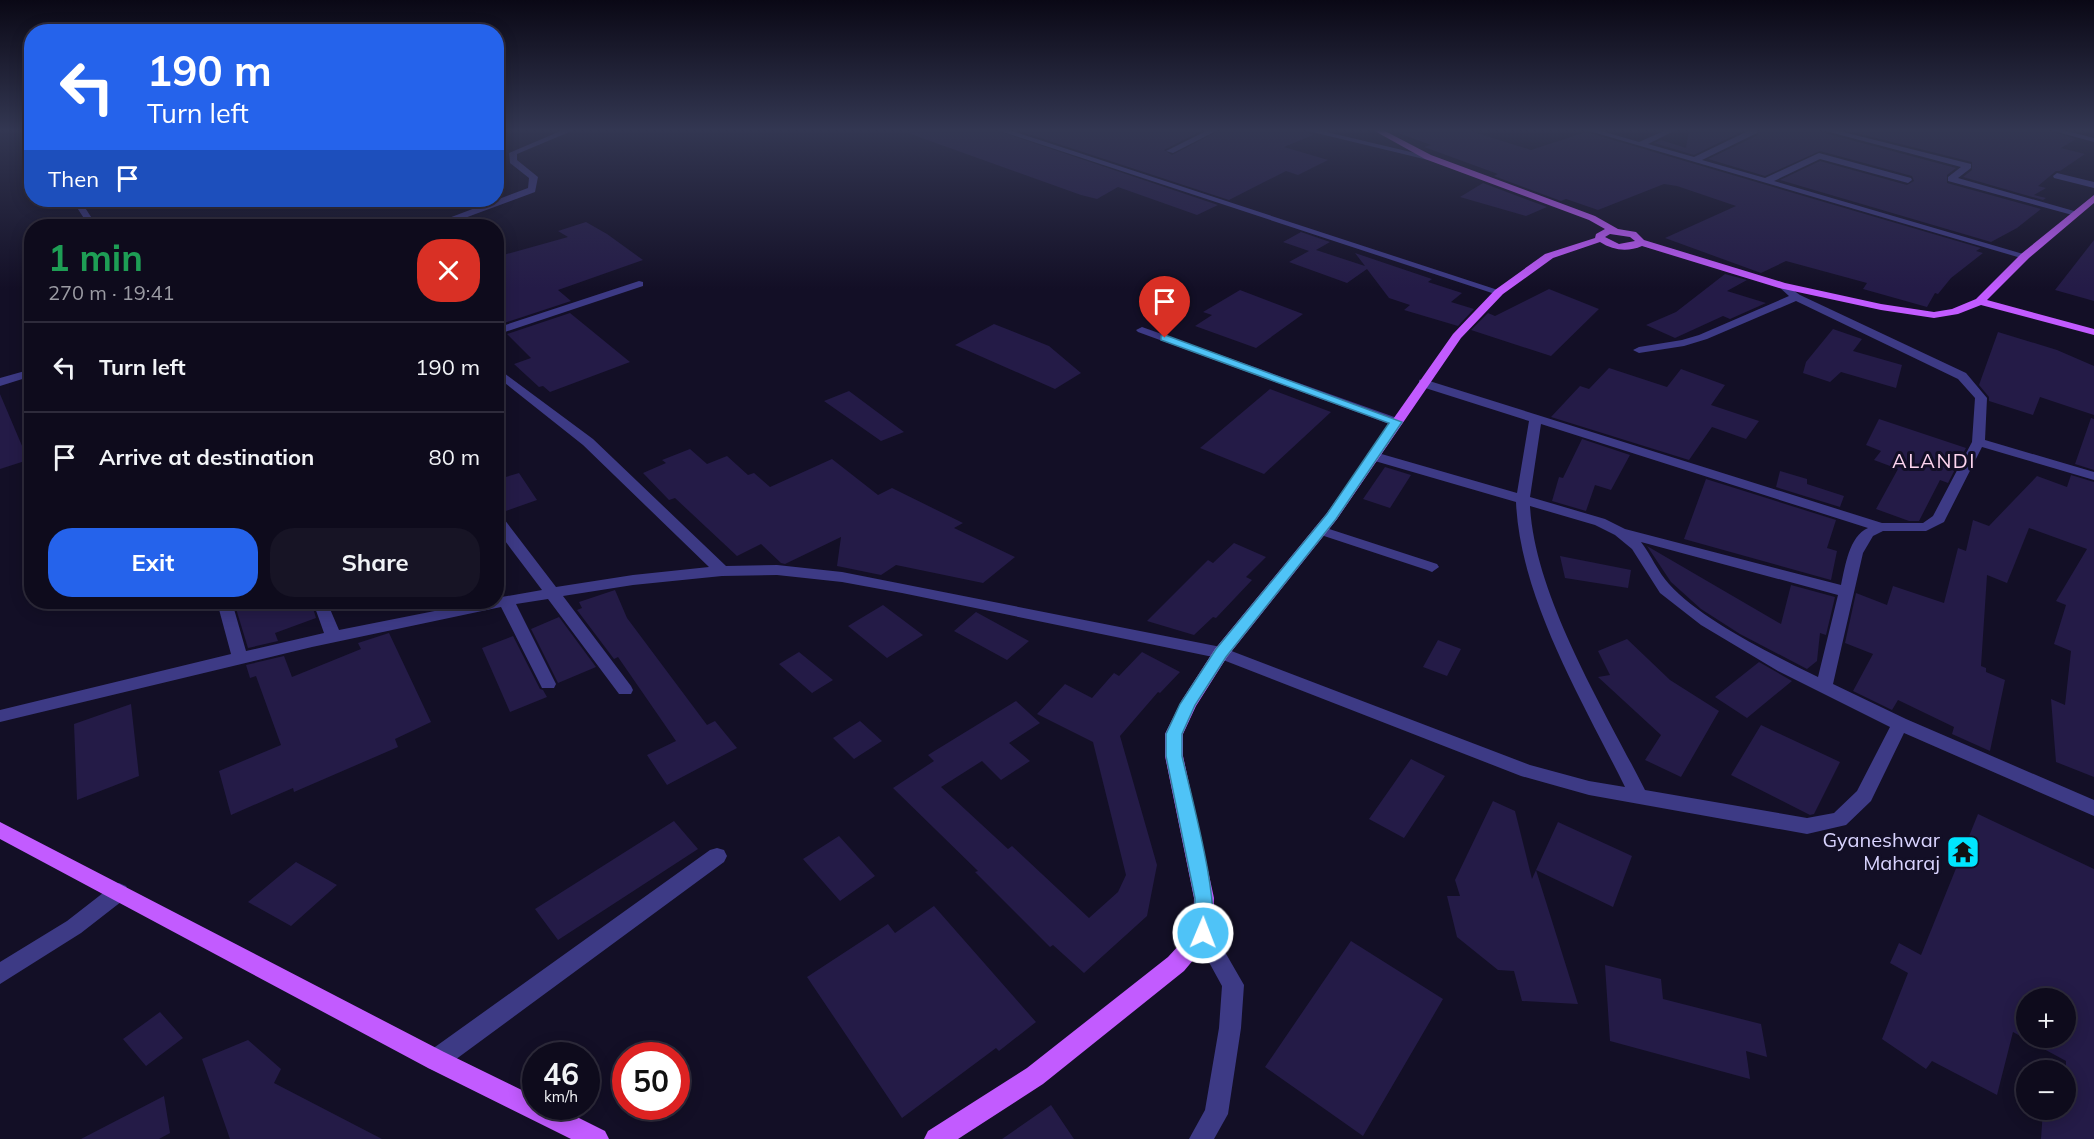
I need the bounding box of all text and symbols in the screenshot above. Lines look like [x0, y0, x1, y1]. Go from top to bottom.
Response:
text: 190 m [147, 44, 272, 97]
icon: left [48, 48, 126, 126]
text: Turn left [147, 96, 249, 130]
icon: arrive [111, 162, 144, 195]
text: Then [48, 165, 99, 193]
text: 1 min [48, 235, 143, 280]
button: close [417, 239, 480, 302]
pin [1139, 276, 1190, 338]
text: 270 m · 19:41 [48, 280, 174, 305]
icon: arrive [1148, 285, 1181, 318]
icon: left [48, 351, 81, 384]
text: Turn left [99, 353, 186, 381]
text: 190 m [415, 353, 480, 381]
icon: arrive [48, 441, 81, 474]
text: Arrive at destination [99, 443, 314, 471]
text: 80 m [429, 443, 480, 471]
district label: ALANDI [1892, 448, 1976, 473]
button: Exit [48, 528, 258, 597]
button: Share [270, 528, 480, 597]
place label: Gyaneshwar Maharaj [1822, 827, 1941, 875]
temple icon: Gyaneshwar Maharaj [1945, 834, 1981, 870]
position arrow [1171, 901, 1235, 965]
map controls [2016, 988, 2076, 1120]
button: + [2016, 988, 2076, 1048]
speed limit sign: 50 [612, 1042, 690, 1120]
text: 46 [543, 1055, 579, 1093]
button: − [2016, 1060, 2076, 1120]
text: km/h [544, 1087, 578, 1106]

